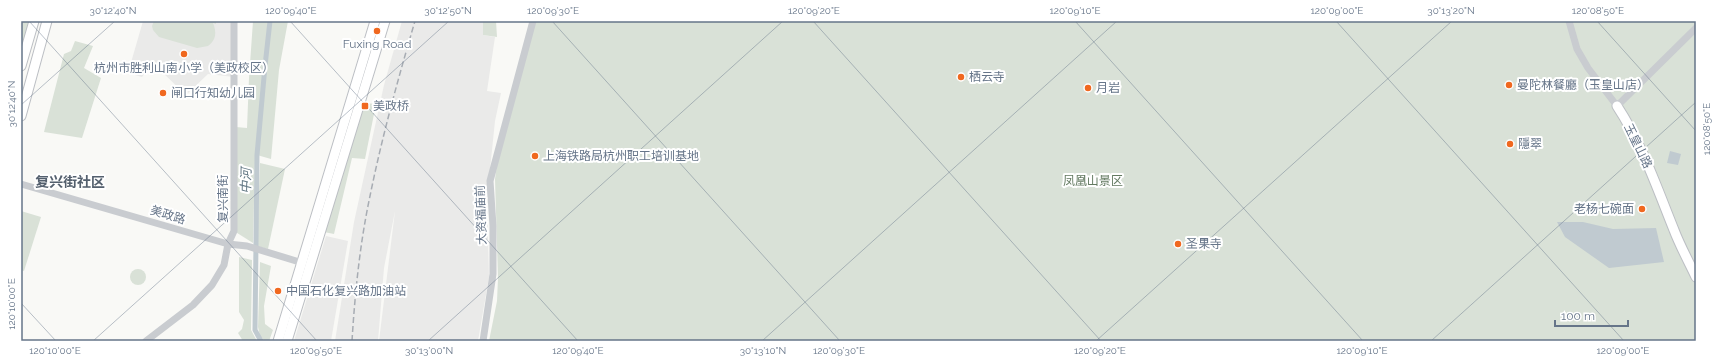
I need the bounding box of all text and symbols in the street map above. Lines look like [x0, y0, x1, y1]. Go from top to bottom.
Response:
text: 30°12'40"N [90, 5, 136, 16]
text: 120°09'40"E [265, 5, 317, 16]
text: 30°12'50"N [424, 5, 472, 16]
text: 120°09'30"E [527, 5, 579, 16]
text: 120°09'20"E [788, 5, 840, 16]
text: 120°09'10"E [1050, 5, 1101, 16]
text: 120°09'00"E [1311, 5, 1363, 16]
text: 30°13'20"N [1427, 5, 1475, 16]
text: 120°08'50"E [1572, 5, 1624, 16]
marker: Fuxing Road [372, 26, 382, 36]
place label: Fuxing Road [343, 37, 411, 51]
marker: 杭州市胜利山南小学（美政校区） [179, 49, 189, 59]
place label: 杭州市胜利山南小学（美政校区） [94, 61, 274, 75]
place label: 栖云寺 [969, 70, 1005, 84]
marker: 栖云寺 [956, 72, 966, 82]
place label: 曼陀林餐廳（玉皇山店） [1517, 78, 1649, 92]
marker: 曼陀林餐廳（玉皇山店） [1504, 80, 1514, 90]
text: 30°12'40"N [6, 81, 17, 127]
place label: 月岩 [1096, 81, 1120, 95]
marker: 月岩 [1083, 83, 1093, 93]
place label: 闸口行知幼儿园 [171, 86, 255, 100]
marker: 闸口行知幼儿园 [158, 88, 168, 98]
place label: 美政桥 [373, 99, 409, 113]
marker: 美政桥 [360, 101, 370, 111]
text: 120°08'50"E [1701, 103, 1712, 155]
street label: 玉皇山路 [1621, 121, 1655, 171]
place label: 隱翠 [1518, 137, 1542, 151]
marker: 隱翠 [1505, 139, 1515, 149]
place label: 上海铁路局杭州职工培训基地 [543, 149, 699, 163]
marker: 上海铁路局杭州职工培训基地 [530, 151, 540, 161]
water label: 中河 [238, 165, 254, 194]
district label: 复兴街社区 [35, 174, 105, 190]
park label: 凤凰山景区 [1063, 174, 1123, 188]
street label: 复兴南街 [216, 175, 230, 223]
street label: 大资福庙前 [473, 185, 489, 245]
place label: 老杨七碗面 [1574, 202, 1634, 216]
street label: 美政路 [149, 203, 187, 227]
marker: 老杨七碗面 [1637, 204, 1647, 214]
place label: 圣果寺 [1186, 237, 1222, 251]
marker: 圣果寺 [1173, 239, 1183, 249]
text: 120°10'00"E [6, 278, 17, 330]
place label: 中国石化复兴路加油站 [286, 284, 406, 298]
marker: 中国石化复兴路加油站 [273, 286, 283, 296]
scale bar [1555, 302, 1628, 328]
text: 100 m [1561, 309, 1595, 323]
text: 120°10'00"E [29, 345, 81, 356]
text: 120°09'50"E [290, 345, 342, 356]
text: 30°13'00"N [405, 345, 453, 356]
text: 120°09'40"E [552, 345, 604, 356]
text: 30°13'10"N [740, 345, 786, 356]
text: 120°09'30"E [813, 345, 865, 356]
text: 120°09'20"E [1074, 345, 1126, 356]
text: 120°09'10"E [1337, 345, 1388, 356]
text: 120°09'00"E [1597, 345, 1649, 356]

